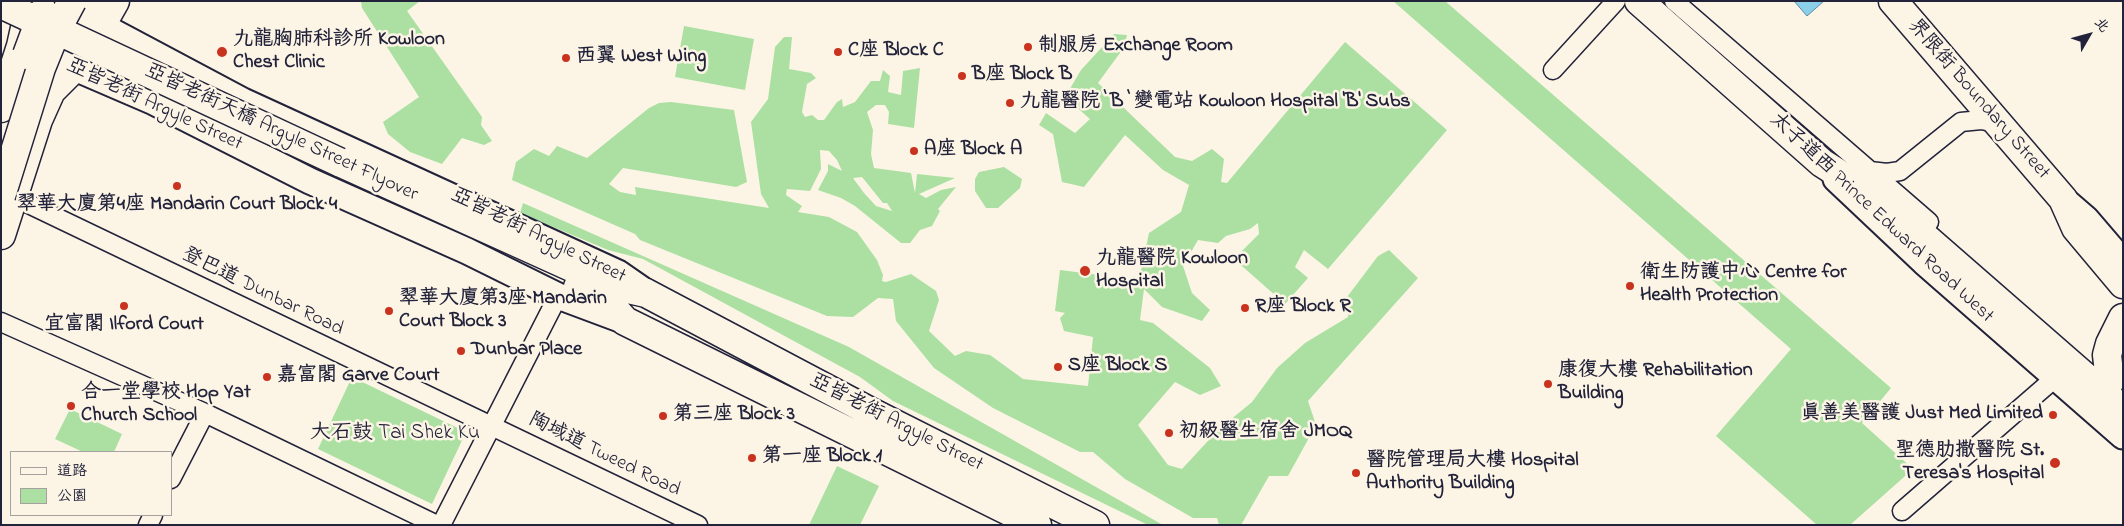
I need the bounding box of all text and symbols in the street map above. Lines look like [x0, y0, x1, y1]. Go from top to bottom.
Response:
north arrow [2064, 10, 2114, 60]
text: 北 [2089, 13, 2114, 37]
street label: 界限街 Boundary Street [1902, 15, 2054, 185]
place label: 九龍胸肺科診所 Kowloon Chest Clinic [233, 29, 445, 76]
place label: 制服房 Exchange Room [1038, 35, 1233, 59]
place label: C座 Block C [848, 40, 944, 64]
marker: 制服房 Exchange Room [1022, 41, 1034, 53]
marker: 九龍胸肺科診所 Kowloon Chest Clinic [215, 45, 229, 59]
place label: 西翼 West Wing [576, 46, 706, 70]
marker: C座 Block C [832, 46, 844, 58]
marker: 西翼 West Wing [560, 52, 572, 64]
street label: 亞皆老街 Argyle Street [62, 55, 246, 157]
street label: 亞皆老街天橋 Argyle Street Flyover [141, 60, 421, 208]
place label: B座 Block B [972, 64, 1073, 88]
marker: B座 Block B [956, 70, 968, 82]
place label: 九龍醫院‵B‵變電站 Kowloon Hospital 'B' Subs [1020, 91, 1410, 115]
marker: 九龍醫院‵B‵變電站 Kowloon Hospital 'B' Subs [1004, 97, 1016, 109]
street label: 太子道西 Prince Edward Road West [1764, 109, 1998, 329]
place label: A座 Block A [924, 139, 1022, 163]
marker: A座 Block A [908, 145, 920, 157]
marker: 翠華大廈第4座 Mandarin Court Block 4 [171, 180, 183, 192]
street label: 亞皆老街 Argyle Street [447, 184, 629, 290]
place label: 翠華大廈第4座 Mandarin Court Block 4 [17, 194, 337, 218]
street label: 登巴道 Dunbar Road [177, 243, 347, 343]
place label: 九龍醫院 Kowloon Hospital [1096, 248, 1248, 295]
place label: 衛生防護中心 Centre for Health Protection [1640, 262, 1846, 309]
marker: 九龍醫院 Kowloon Hospital [1078, 264, 1092, 278]
marker: 衛生防護中心 Centre for Health Protection [1624, 280, 1636, 292]
place label: 翠華大廈第3座 Mandarin Court Block 3 [399, 288, 607, 335]
place label: R座 Block R [1255, 296, 1351, 320]
marker: 宜富閣 Ilford Court [118, 300, 130, 312]
marker: R座 Block R [1239, 302, 1251, 314]
marker: 翠華大廈第3座 Mandarin Court Block 3 [383, 305, 395, 317]
place label: 宜富閣 Ilford Court [44, 314, 204, 338]
place label: Dunbar Place [471, 339, 582, 363]
marker: Dunbar Place [455, 345, 467, 357]
place label: S座 Block S [1068, 355, 1167, 379]
place label: 康復大樓 Rehabilitation Building [1558, 360, 1753, 407]
marker: S座 Block S [1052, 361, 1064, 373]
place label: 嘉富閣 Garve Court [277, 365, 439, 389]
street label: 亞皆老街 Argyle Street [805, 370, 987, 478]
marker: 嘉富閣 Garve Court [261, 371, 273, 383]
marker: 康復大樓 Rehabilitation Building [1542, 378, 1554, 390]
place label: 合一堂學校 Hop Yat Church School [81, 382, 251, 429]
marker: 合一堂學校 Hop Yat Church School [65, 400, 77, 412]
place label: 真善美醫護 Just Med Limited [1801, 403, 2043, 427]
place label: 第三座 Block 3 [673, 404, 795, 428]
street label: 陶域道 Tweed Road [524, 409, 684, 503]
marker: 真善美醫護 Just Med Limited [2047, 409, 2059, 421]
marker: 第三座 Block 3 [657, 410, 669, 422]
place label: 初級醫生宿舍 JMOQ [1179, 421, 1352, 445]
district label: 大石鼓 Tai Shek Ku [310, 422, 480, 448]
marker: 初級醫生宿舍 JMOQ [1163, 427, 1175, 439]
place label: 聖德肋撒醫院 St. Teresa's Hospital [1895, 440, 2044, 487]
place label: 第一座 Block 1 [762, 446, 882, 470]
place label: 醫院管理局大樓 Hospital Authority Building [1366, 450, 1579, 497]
legend [10, 451, 172, 516]
marker: 第一座 Block 1 [746, 452, 758, 464]
marker: 聖德肋撒醫院 St. Teresa's Hospital [2048, 456, 2062, 470]
text: 道路 [57, 460, 87, 482]
marker: 醫院管理局大樓 Hospital Authority Building [1350, 467, 1362, 479]
text: 公園 [57, 485, 87, 507]

